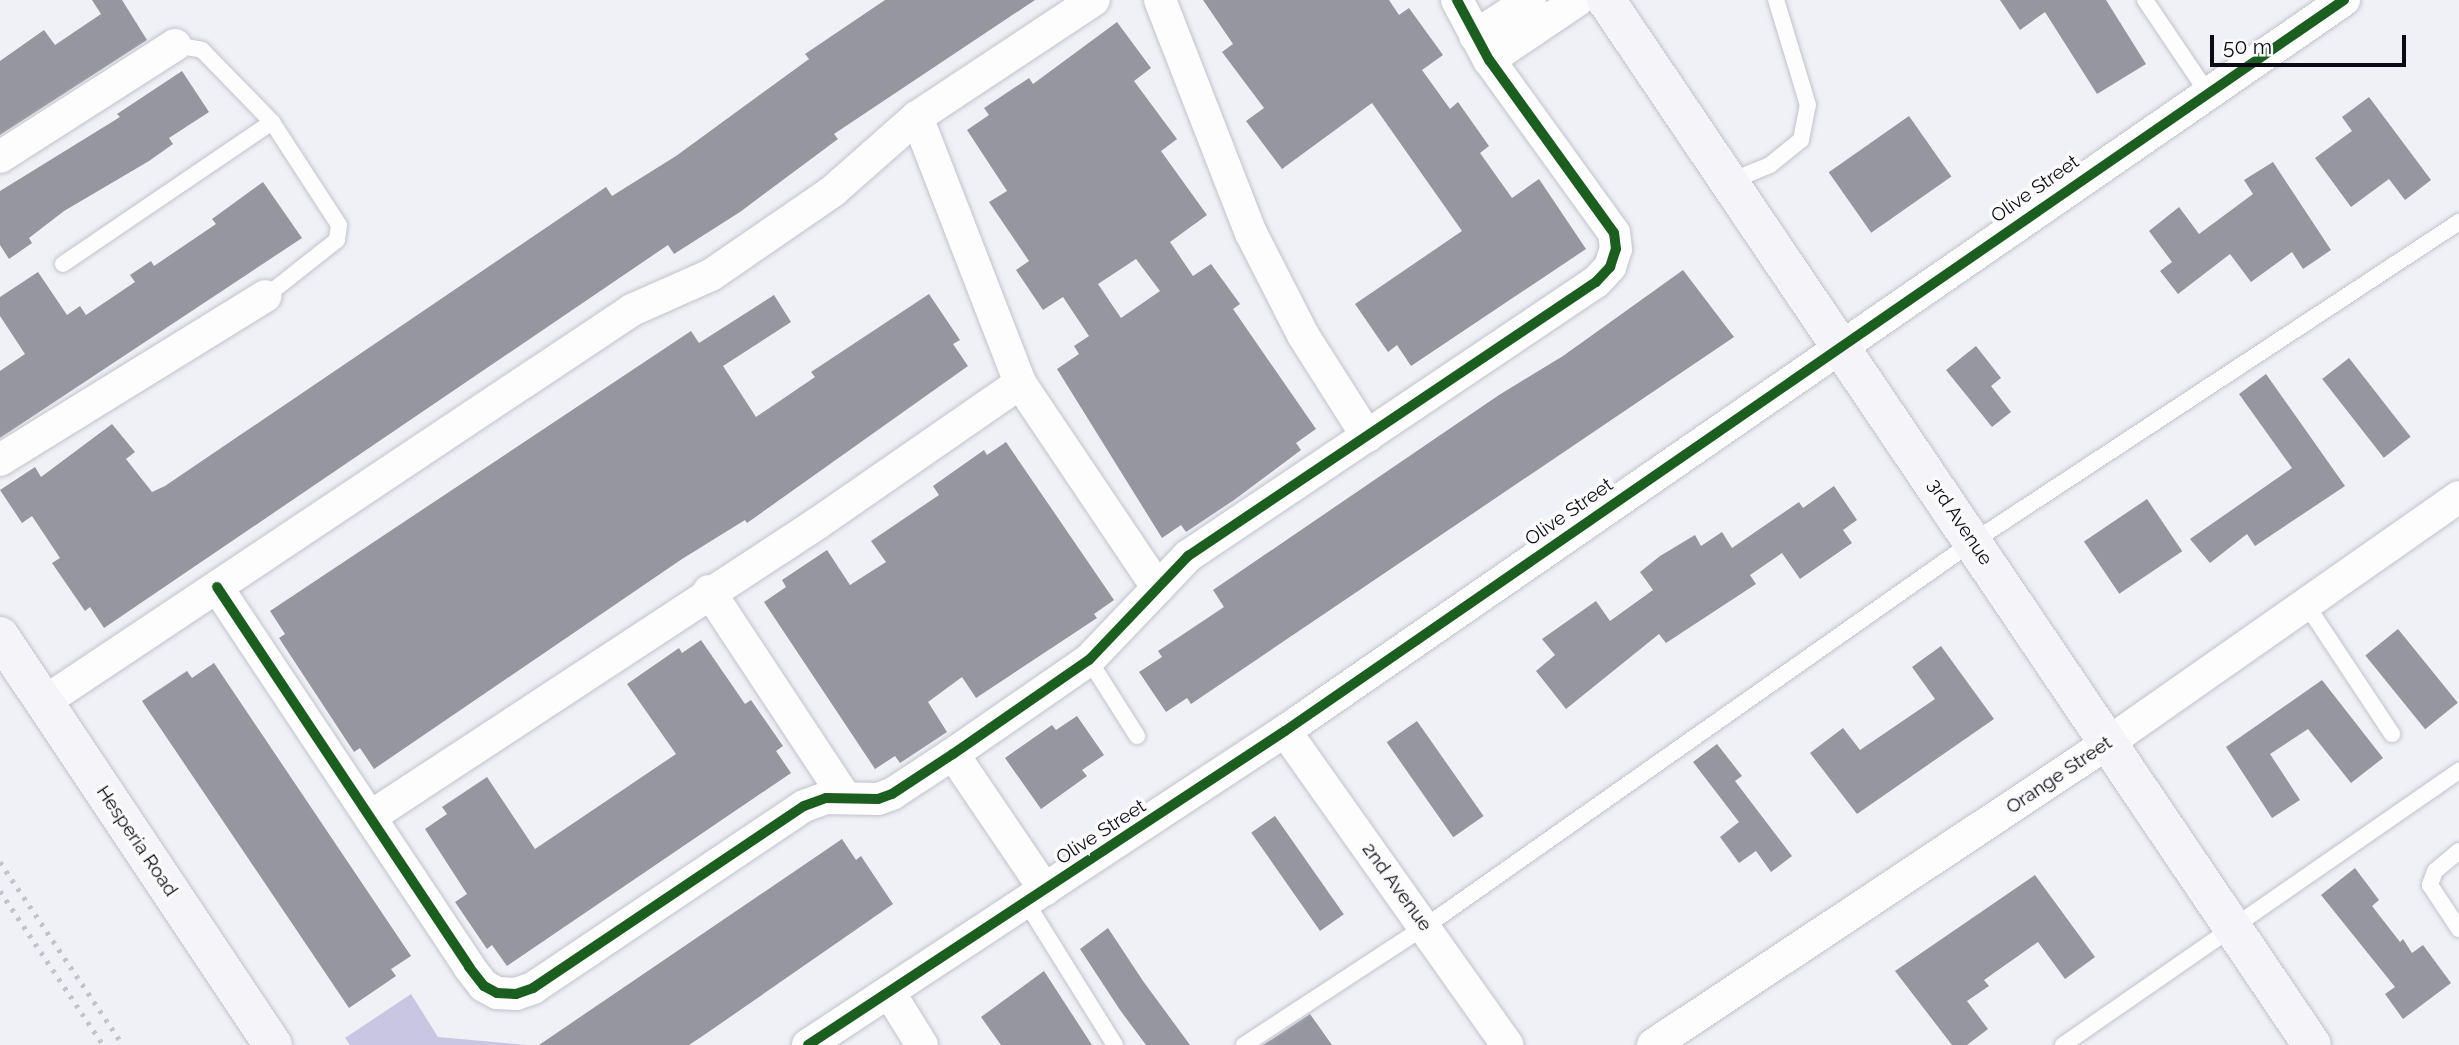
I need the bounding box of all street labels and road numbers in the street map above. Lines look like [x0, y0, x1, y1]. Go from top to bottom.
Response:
street label: Olive Street [1987, 150, 2083, 228]
street label: Olive Street [1521, 473, 1617, 551]
street label: 3rd Avenue [1923, 474, 1997, 570]
street label: Orange Street [2002, 731, 2116, 819]
street label: Hesperia Road [92, 781, 182, 901]
street label: Olive Street [1052, 795, 1150, 869]
street label: 2nd Avenue [1357, 838, 1437, 936]

